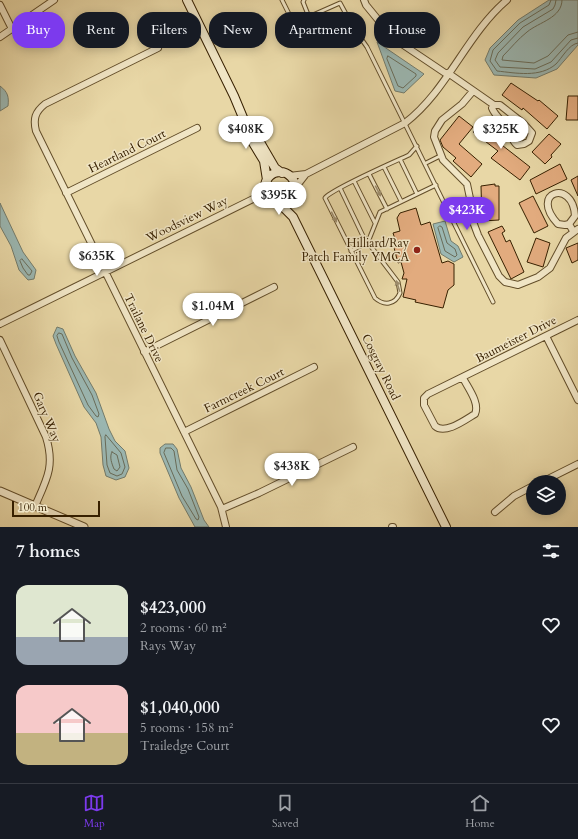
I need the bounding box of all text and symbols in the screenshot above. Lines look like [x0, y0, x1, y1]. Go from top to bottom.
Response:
chip: Buy [12, 12, 65, 48]
chip: Rent [73, 12, 129, 48]
chip: Filters [137, 12, 201, 48]
chip: New [209, 12, 267, 48]
chip: Apartment [275, 12, 366, 48]
chip: House [374, 12, 440, 48]
pin: $408K [218, 116, 274, 150]
pin: $325K [473, 116, 529, 150]
text: $408K [227, 120, 265, 138]
text: $325K [482, 120, 520, 138]
street label: Heartland Court [86, 125, 168, 177]
pin: $395K [251, 182, 307, 216]
text: $395K [260, 186, 298, 204]
one-way arrow [375, 186, 381, 197]
street label: Woodsview Way [143, 192, 231, 246]
pin: $423K [439, 197, 495, 231]
text: $423K [448, 201, 486, 219]
one-way arrow [330, 211, 337, 223]
place label: Hilliard/Ray Patch Family YMCA [302, 235, 410, 265]
pin: $635K [69, 243, 125, 277]
marker: Hilliard/Ray Patch Family YMCA [412, 245, 422, 255]
text: $635K [78, 247, 116, 265]
one-way arrow [395, 280, 401, 292]
street label: Trailane Drive [120, 291, 168, 365]
pin: $1.04M [180, 293, 246, 327]
text: $1.04M [191, 297, 235, 315]
street label: Baumeister Drive [473, 312, 559, 366]
street label: Cosgray Road [358, 331, 404, 403]
street label: Farmcreek Court [201, 364, 287, 416]
street label: Gary Way [29, 389, 65, 445]
pin: $438K [264, 453, 320, 487]
text: $438K [273, 457, 311, 475]
map controls [526, 475, 566, 515]
button: layers [526, 475, 566, 515]
scale bar [12, 499, 100, 518]
text: 100 m [18, 500, 47, 515]
text: 7 homes [16, 540, 80, 563]
icon: filters [540, 540, 562, 562]
text: $423,000 [140, 596, 206, 619]
icon: home [48, 601, 96, 649]
icon: heart [540, 614, 562, 636]
text: 2 rooms · 60 m² [140, 619, 227, 637]
text: Rays Way [140, 637, 196, 655]
text: $1,040,000 [140, 696, 220, 719]
icon: home [48, 701, 96, 749]
icon: heart [540, 714, 562, 736]
text: 5 rooms · 158 m² [140, 719, 233, 737]
text: Trailedge Court [140, 737, 229, 755]
tab: Map [83, 792, 105, 831]
tab: Saved [272, 792, 299, 831]
tab: Home [465, 792, 495, 831]

